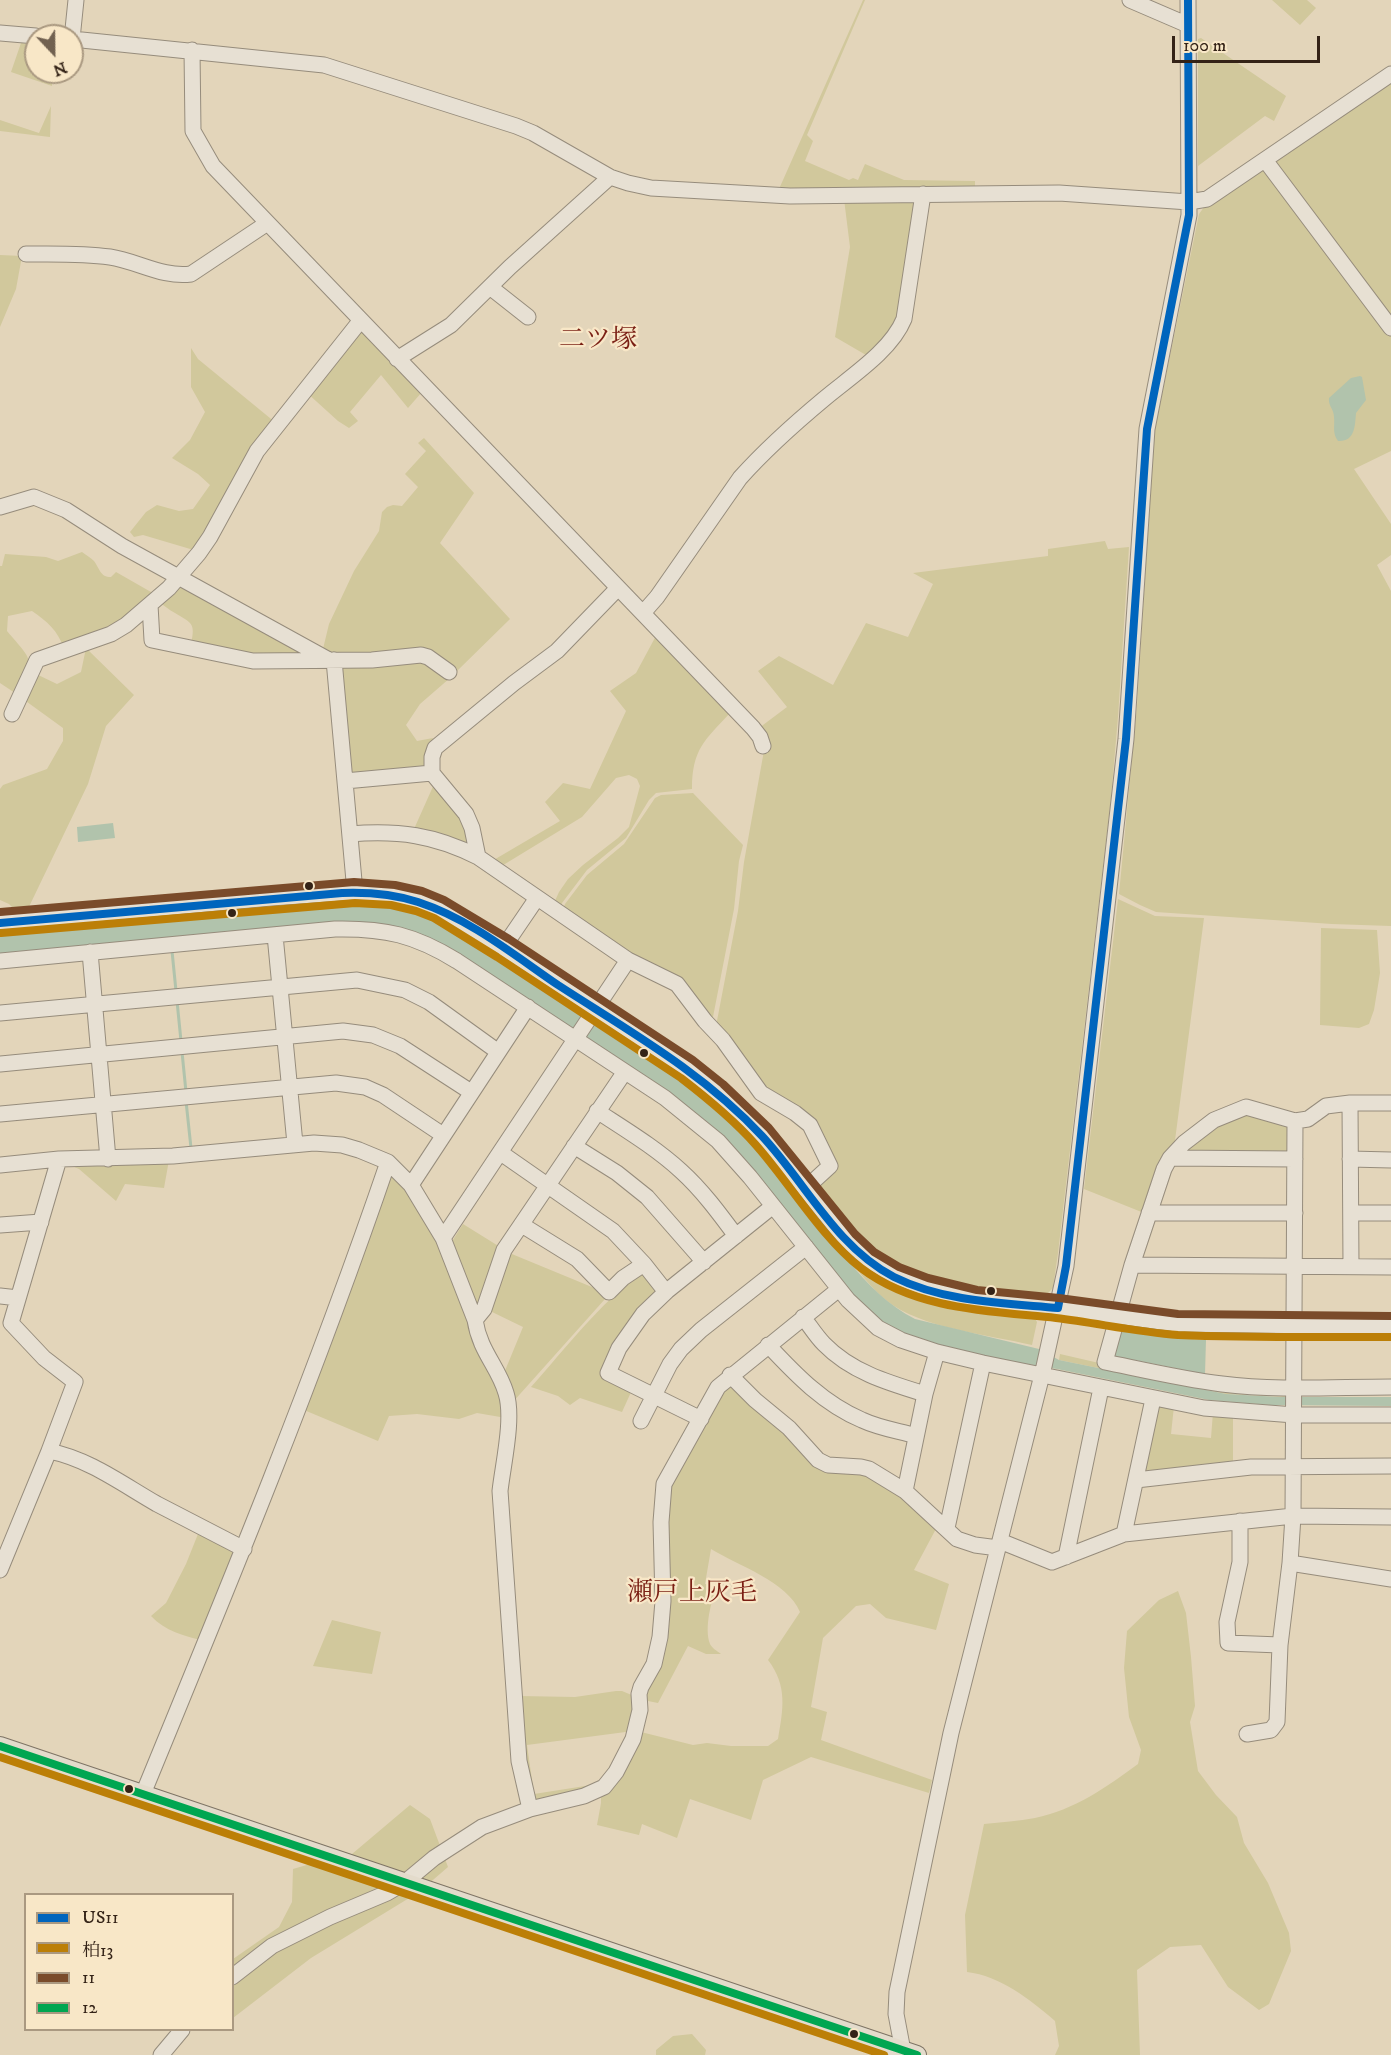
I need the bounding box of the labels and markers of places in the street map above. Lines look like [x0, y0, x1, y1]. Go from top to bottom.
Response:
unlabelled marker [303, 880, 315, 892]
unlabelled marker [226, 907, 238, 919]
unlabelled marker [638, 1047, 650, 1059]
unlabelled marker [985, 1285, 997, 1297]
unlabelled marker [123, 1783, 135, 1795]
unlabelled marker [848, 2028, 860, 2040]

